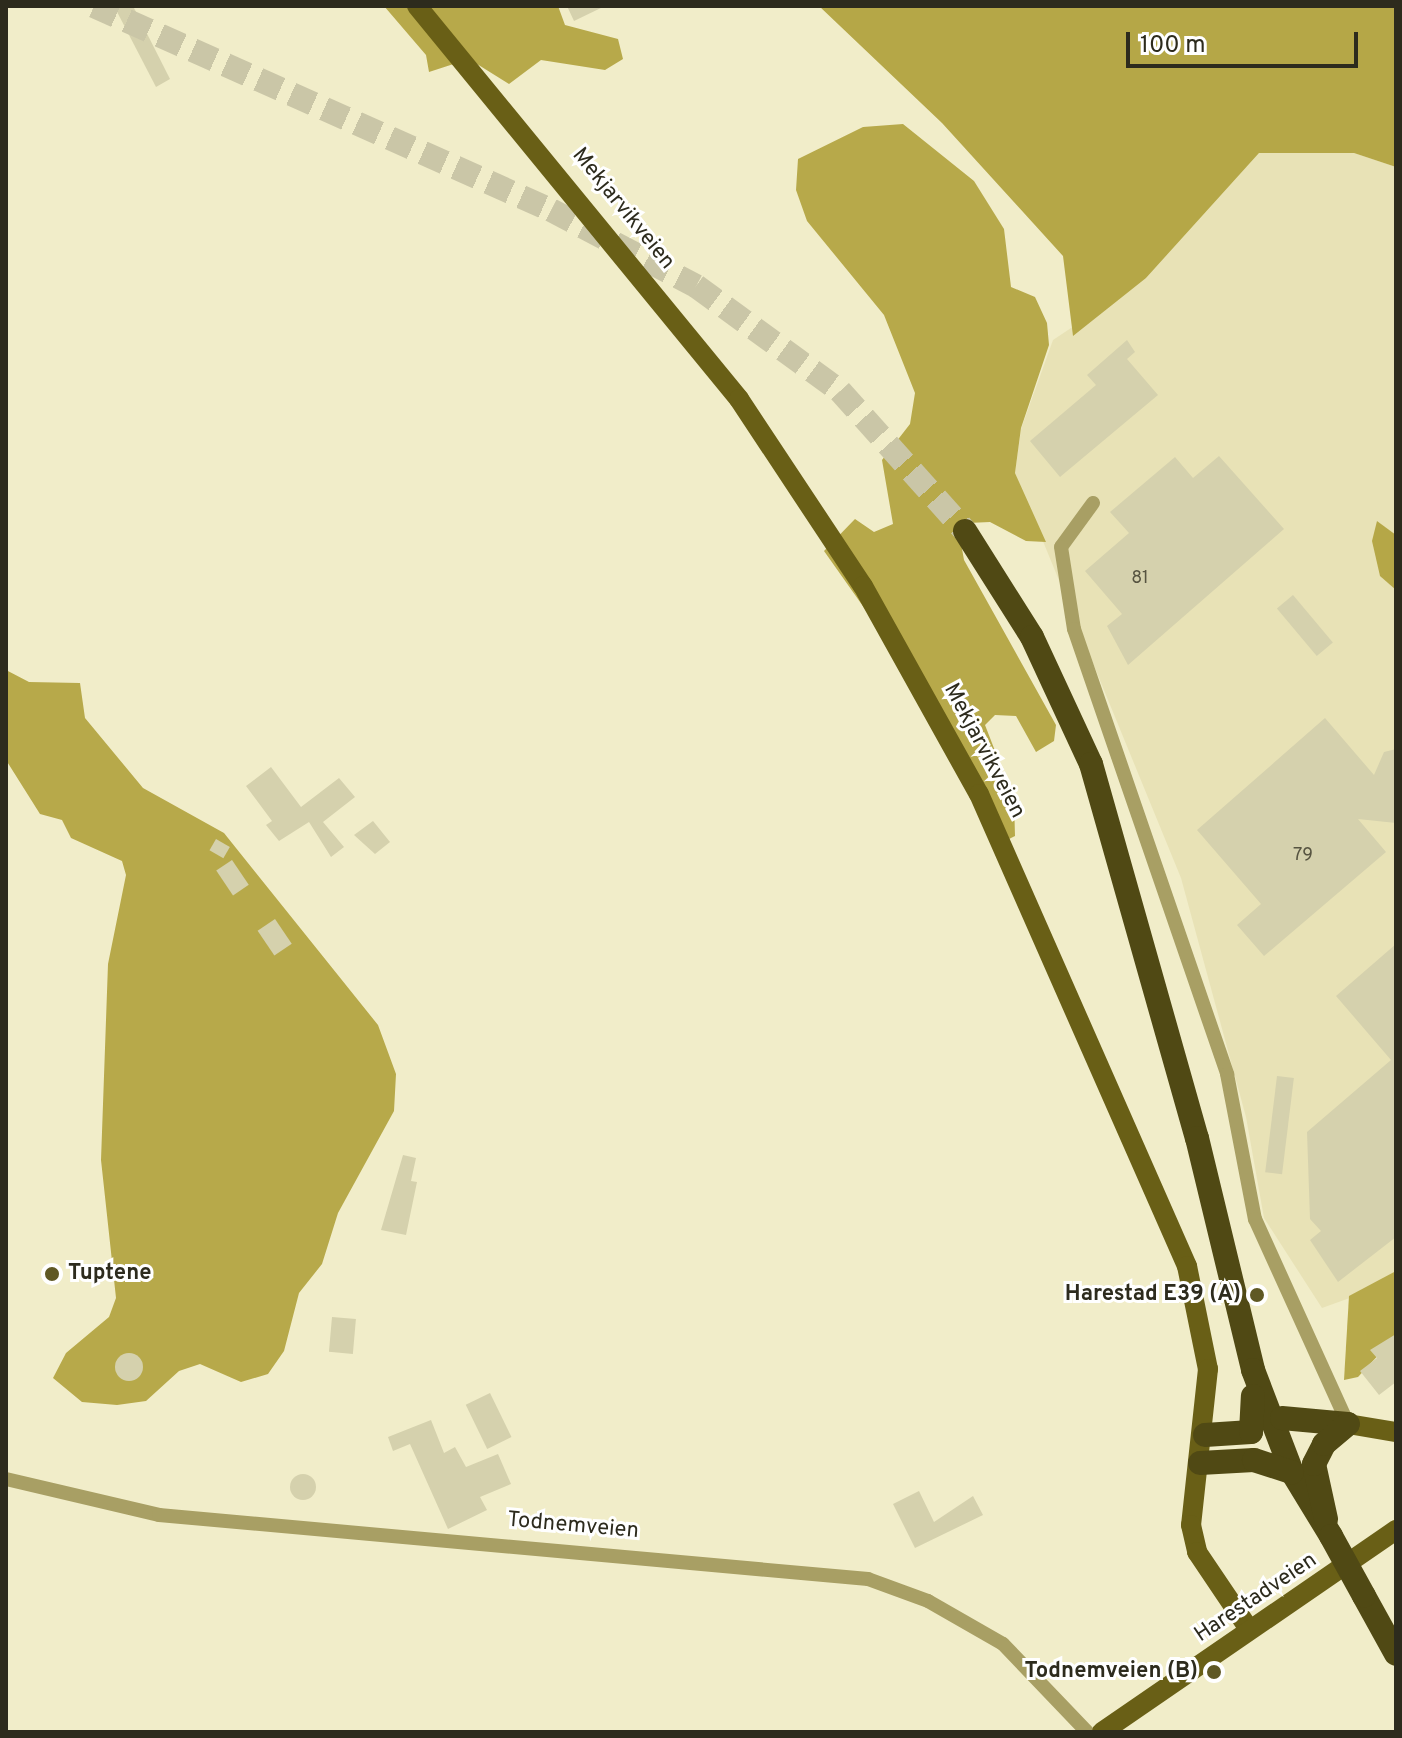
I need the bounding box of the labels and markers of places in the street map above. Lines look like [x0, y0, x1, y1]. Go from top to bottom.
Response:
place label: Tuptene [68, 1261, 152, 1287]
marker: Tuptene [43, 1265, 61, 1283]
place label: Harestad E39 (A) [1065, 1282, 1241, 1308]
marker: Harestad E39 (A) [1248, 1286, 1266, 1304]
place label: Todnemveien (B) [1024, 1659, 1198, 1685]
marker: Todnemveien (B) [1205, 1663, 1223, 1681]

